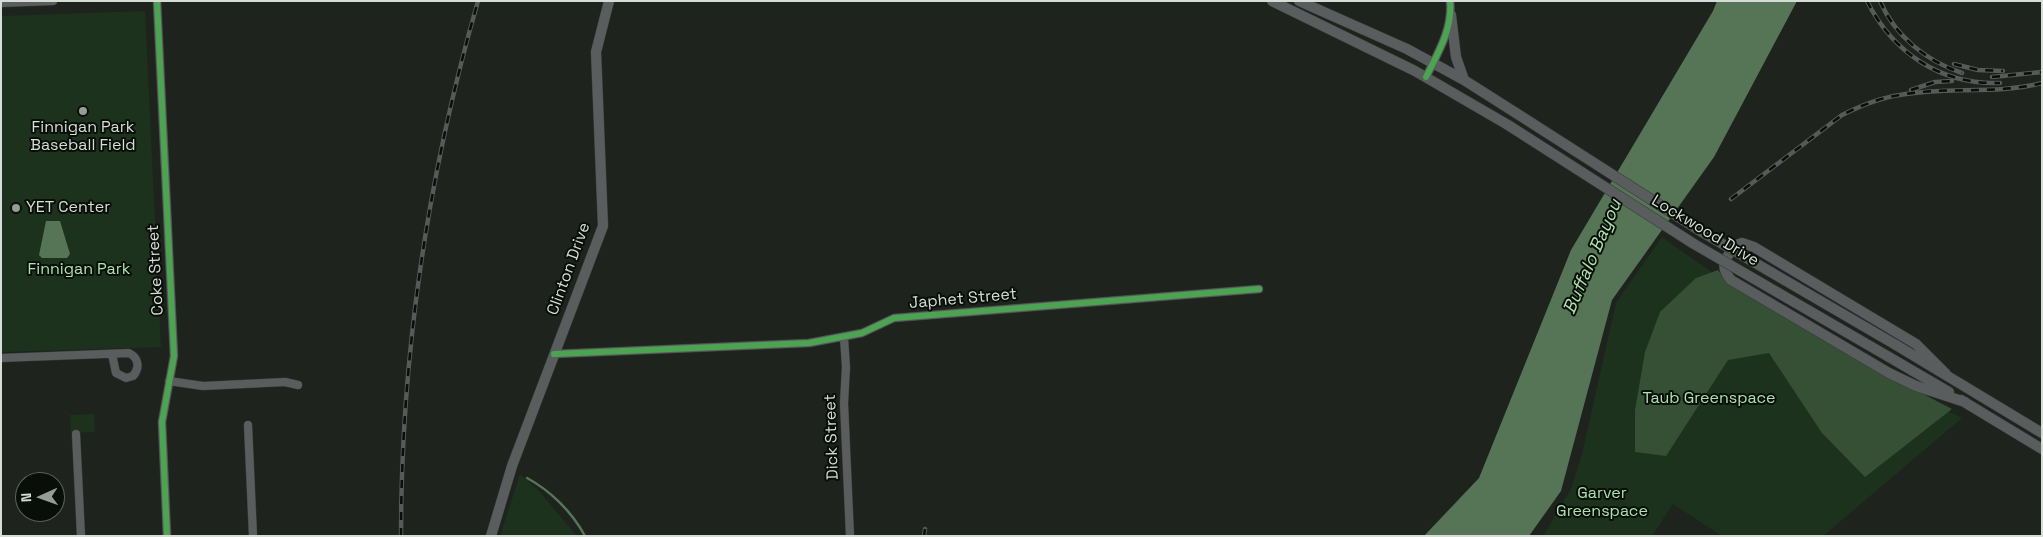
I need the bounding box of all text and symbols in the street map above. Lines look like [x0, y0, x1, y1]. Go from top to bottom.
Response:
marker: Finnigan Park Baseball Field [77, 105, 89, 117]
place label: Finnigan Park Baseball Field [30, 118, 136, 156]
street label: Lockwood Drive [1648, 191, 1762, 271]
water label: Buffalo Bayou [1559, 197, 1627, 317]
place label: YET Center [26, 198, 110, 218]
marker: YET Center [10, 202, 22, 214]
street label: Clinton Drive [543, 220, 595, 318]
street label: Coke Street [144, 224, 168, 316]
park label: Finnigan Park [28, 260, 130, 280]
street label: Japhet Street [908, 285, 1018, 313]
park label: Taub Greenspace [1642, 389, 1776, 409]
street label: Dick Street [821, 394, 843, 480]
north arrow [15, 472, 65, 522]
park label: Garver Greenspace [1556, 484, 1648, 522]
text: N [17, 492, 35, 503]

